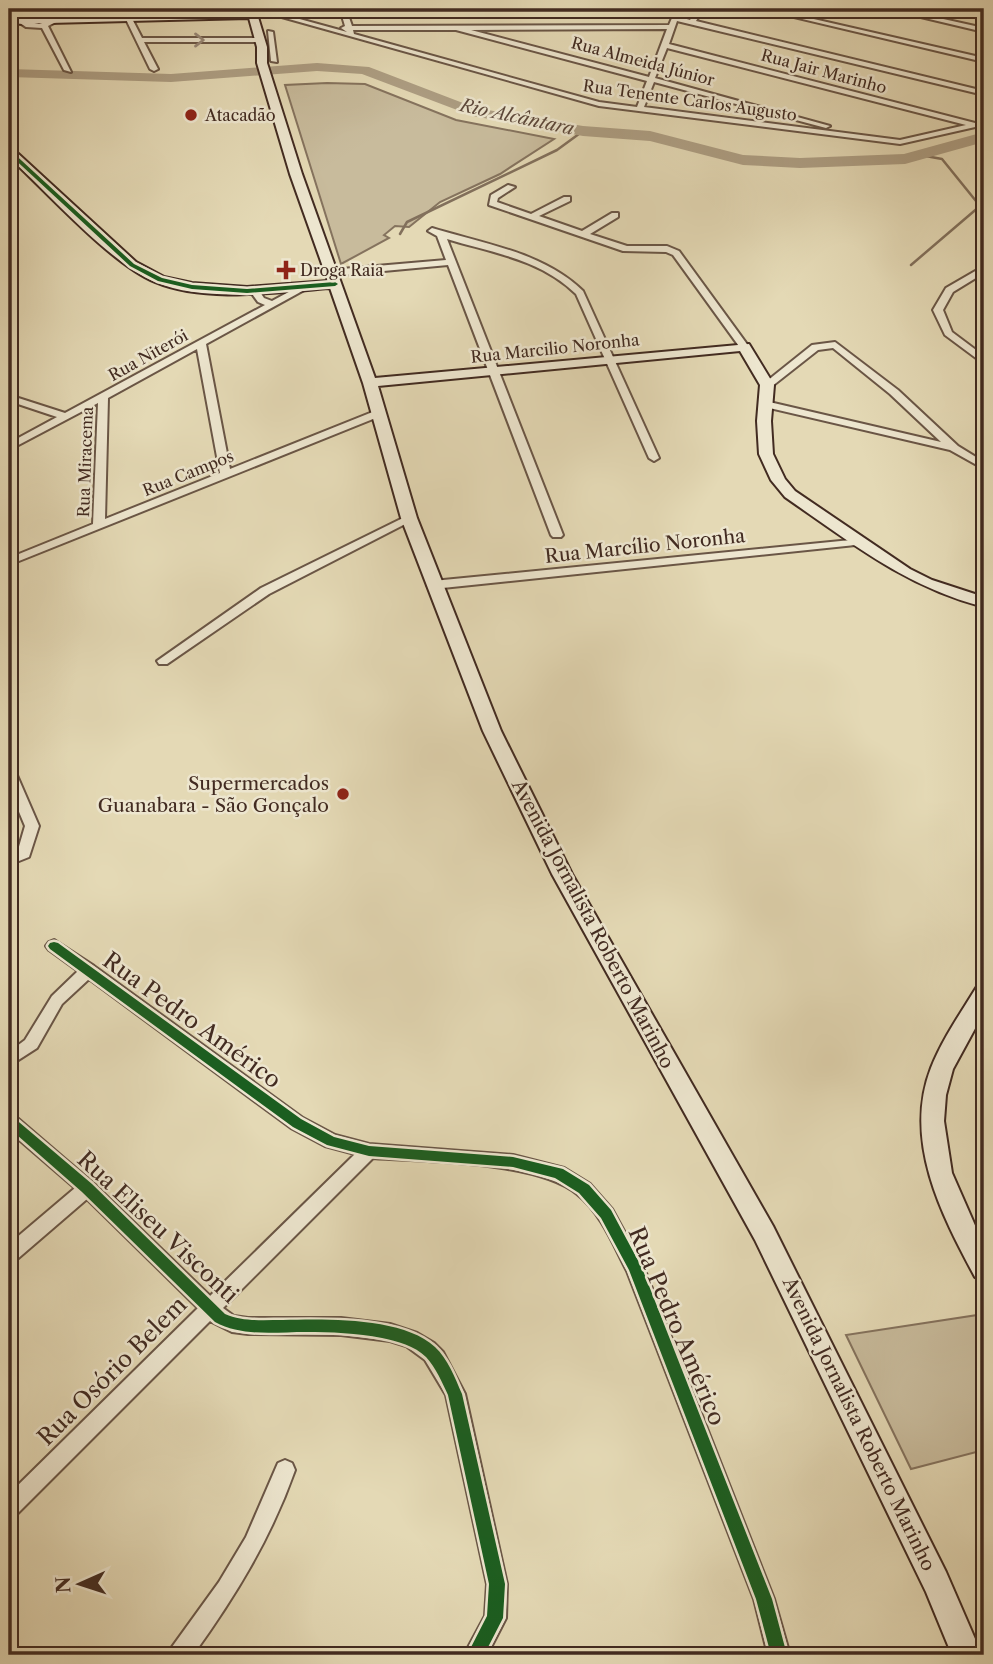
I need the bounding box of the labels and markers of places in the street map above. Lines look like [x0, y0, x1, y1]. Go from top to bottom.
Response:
place label: Atacadão [204, 105, 276, 125]
marker: Atacadão [183, 107, 199, 123]
place label: Droga Raia [300, 260, 384, 280]
marker: Droga Raia [278, 262, 294, 278]
place label: Supermercados Guanabara - São Gonçalo [98, 772, 329, 817]
marker: Supermercados Guanabara - São Gonçalo [335, 786, 351, 802]

